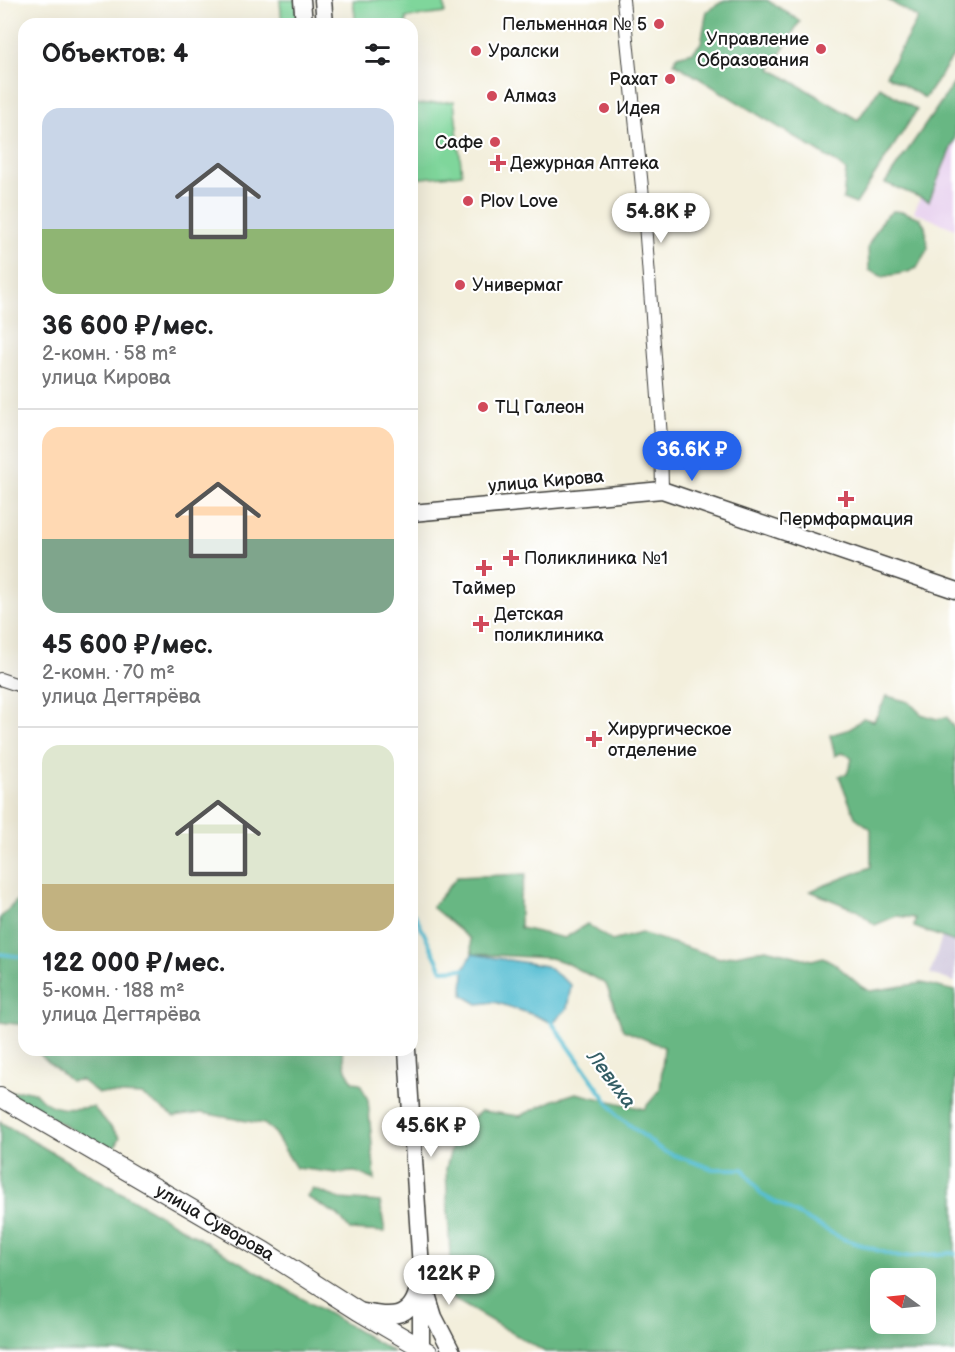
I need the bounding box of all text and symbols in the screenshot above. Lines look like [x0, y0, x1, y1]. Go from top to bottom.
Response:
place label: Пельменная № 5 [502, 14, 647, 35]
marker: Пельменная № 5 [652, 17, 666, 31]
place label: Управление Образования [697, 29, 809, 71]
icon: filters [361, 38, 394, 71]
text: Объектов: 4 [42, 39, 188, 70]
place label: Уралски [488, 41, 559, 62]
marker: Управление Образования [814, 42, 828, 56]
marker: Уралски [469, 44, 483, 58]
place label: Рахат [609, 69, 659, 90]
marker: Рахат [663, 72, 677, 86]
place label: Алмаз [503, 86, 557, 107]
marker: Алмаз [485, 89, 499, 103]
place label: Идея [616, 98, 660, 119]
marker: Идея [597, 101, 611, 115]
place label: Сафе [435, 132, 483, 153]
marker: Сафе [488, 135, 502, 149]
icon: home [164, 147, 272, 255]
place label: Дежурная Аптека [510, 153, 659, 174]
marker: Дежурная Аптека [491, 156, 505, 170]
place label: Plov Love [480, 191, 558, 212]
pin: 54.8K ₽ [606, 193, 716, 244]
marker: Plov Love [461, 194, 475, 208]
text: 54.8K ₽ [626, 200, 696, 224]
place label: Универмаг [472, 275, 563, 296]
marker: Универмаг [453, 278, 467, 292]
text: 36 600 ₽/мес. [42, 311, 213, 342]
text: 2-комн. · 58 m² [42, 342, 177, 366]
text: улица Кирова [42, 366, 171, 390]
place label: ТЦ Галеон [495, 397, 585, 418]
marker: ТЦ Галеон [476, 400, 490, 414]
pin: 36.6K ₽ [637, 431, 747, 482]
text: 36.6K ₽ [657, 438, 727, 462]
icon: home [164, 466, 272, 574]
street label: улица Кирова [487, 466, 605, 497]
marker: Пермфармация [839, 492, 853, 506]
place label: Пермфармация [779, 509, 913, 530]
place label: Поликлиника №1 [524, 548, 668, 569]
marker: Поликлиника №1 [502, 549, 520, 567]
marker: Таймер [477, 561, 491, 575]
place label: Таймер [452, 578, 516, 599]
place label: Детская поликлиника [494, 604, 604, 646]
marker: Детская поликлиника [472, 615, 490, 633]
text: 45 600 ₽/мес. [42, 630, 213, 661]
text: 2-комн. · 70 m² [42, 661, 175, 685]
text: улица Дегтярёва [42, 685, 201, 709]
place label: Хирургическое отделение [608, 719, 731, 761]
marker: Хирургическое отделение [585, 730, 603, 748]
icon: home [164, 784, 272, 892]
text: 122 000 ₽/мес. [42, 948, 225, 979]
text: 5-комн. · 188 m² [42, 979, 185, 1003]
text: улица Дегтярёва [42, 1003, 201, 1027]
water label: Левиха [580, 1044, 641, 1113]
pin: 45.6K ₽ [376, 1107, 486, 1158]
text: 45.6K ₽ [396, 1114, 466, 1138]
street label: улица Суворова [152, 1180, 278, 1266]
pin: 122K ₽ [400, 1255, 498, 1306]
text: 122K ₽ [417, 1262, 481, 1286]
north arrow [870, 1268, 936, 1334]
map controls [870, 1268, 936, 1334]

